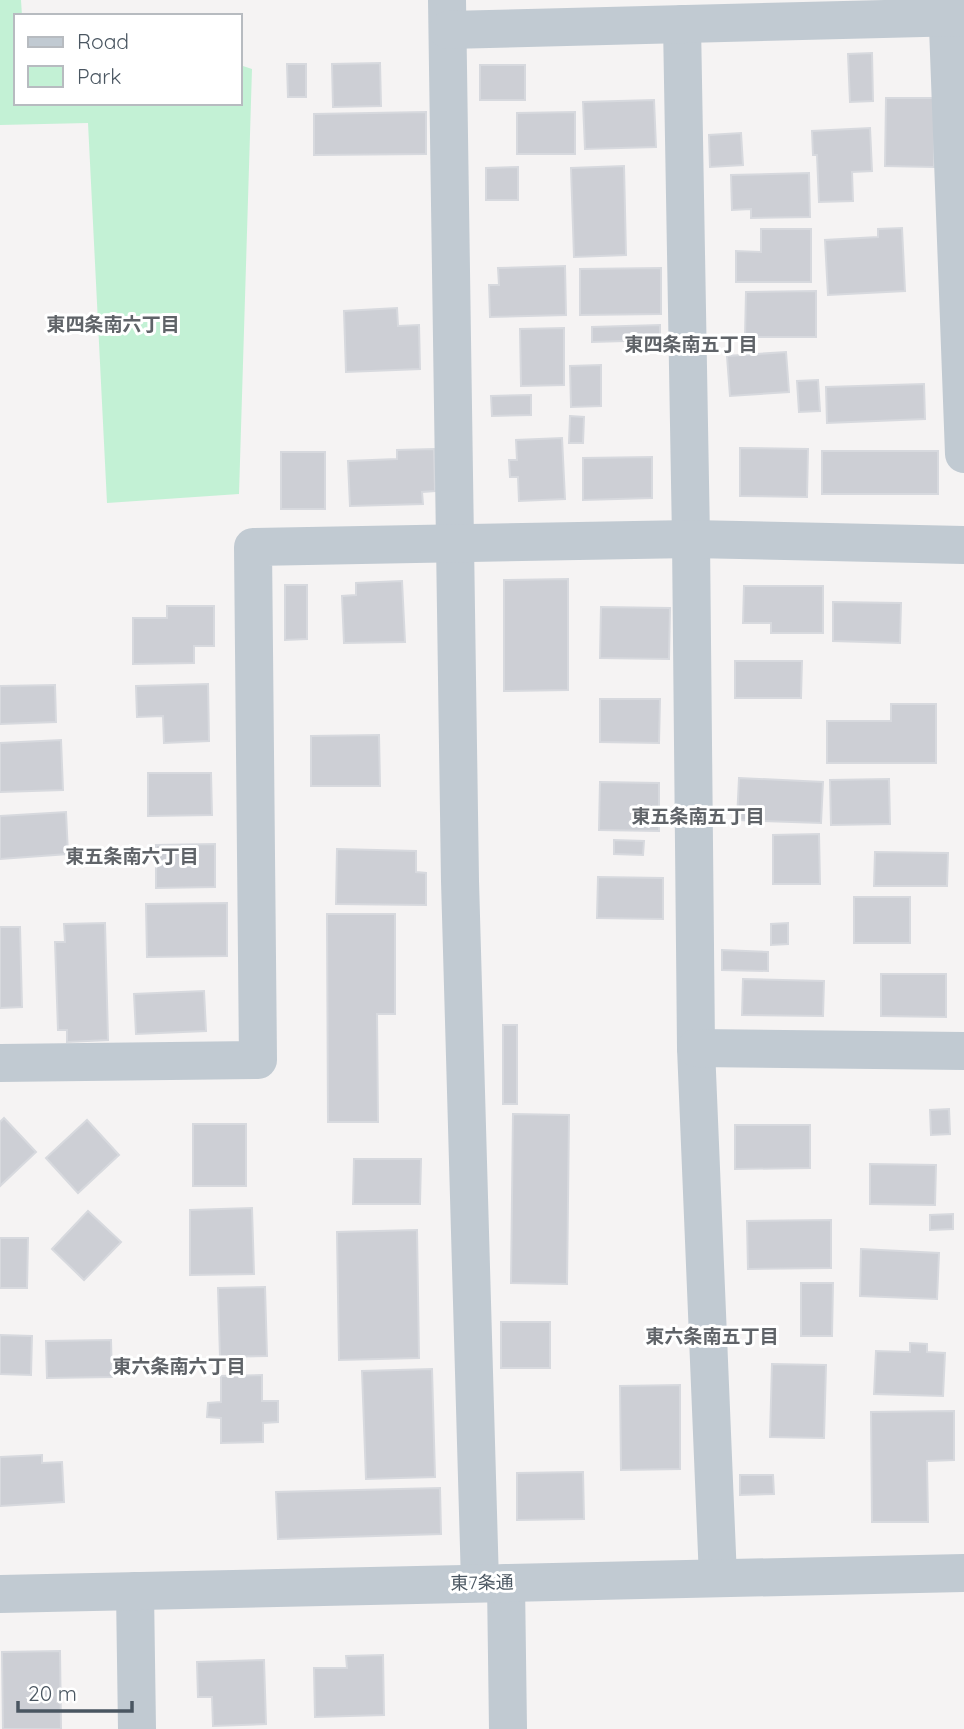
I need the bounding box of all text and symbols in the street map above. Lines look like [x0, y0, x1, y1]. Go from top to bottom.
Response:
legend [14, 14, 242, 105]
text: Road [77, 28, 129, 54]
text: Park [77, 63, 121, 89]
district label: 東四条南六丁目 [46, 312, 180, 336]
district label: 東四条南五丁目 [624, 332, 758, 356]
district label: 東五条南五丁目 [631, 804, 765, 828]
district label: 東五条南六丁目 [65, 844, 199, 868]
district label: 東六条南五丁目 [645, 1324, 779, 1348]
district label: 東六条南六丁目 [112, 1354, 246, 1378]
street label: 東7条通 [450, 1570, 514, 1595]
scale bar [18, 1670, 131, 1714]
text: 20 m [28, 1680, 77, 1706]

